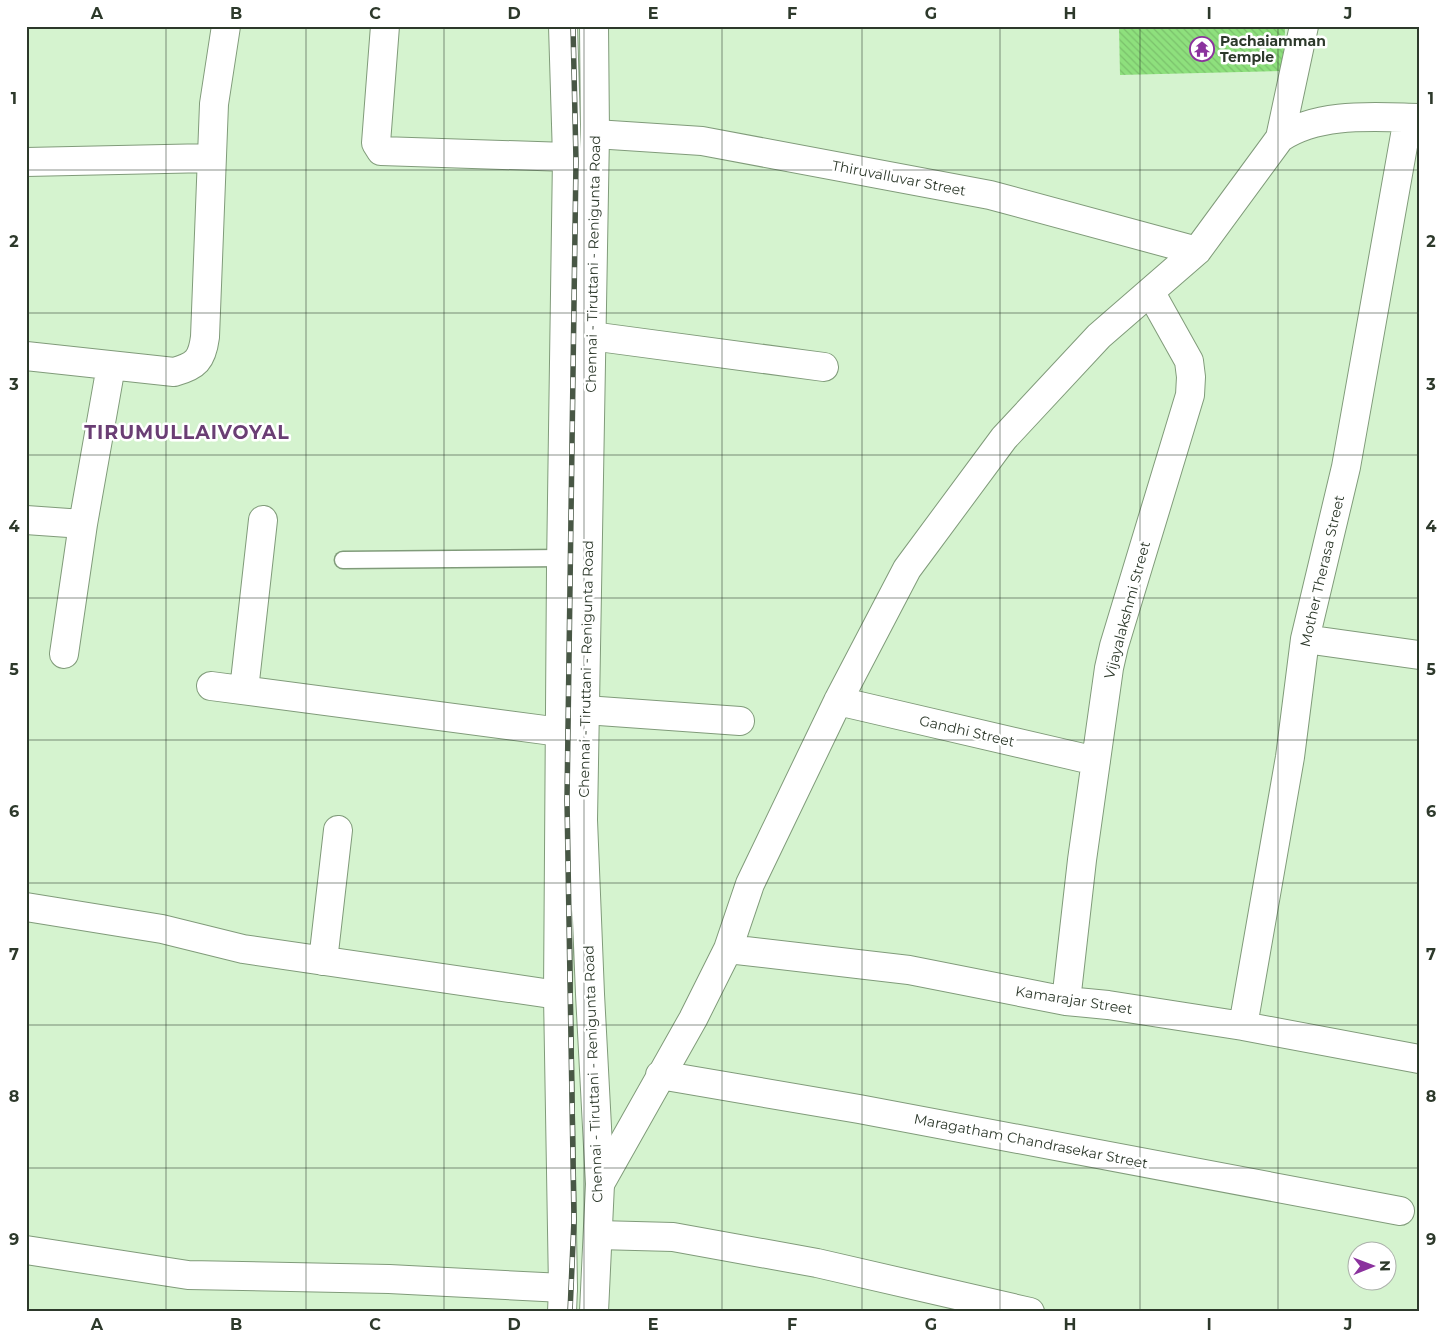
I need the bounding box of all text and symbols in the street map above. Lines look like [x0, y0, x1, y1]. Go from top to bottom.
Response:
text: A [90, 4, 104, 23]
text: B [230, 4, 242, 23]
text: C [369, 4, 381, 23]
text: D [507, 4, 521, 23]
text: E [648, 4, 658, 23]
text: F [787, 4, 797, 23]
text: G [925, 4, 937, 23]
text: H [1064, 4, 1076, 23]
text: I [1206, 4, 1212, 23]
text: J [1343, 4, 1352, 23]
place label: Pachaiamman Temple [1220, 32, 1326, 66]
temple icon: Pachaiamman Temple [1189, 36, 1215, 62]
text: 1 [11, 89, 17, 108]
text: 1 [1428, 89, 1434, 108]
street label: Chennai - Tiruttani - Renigunta Road [582, 135, 604, 393]
street label: Thiruvalluvar Street [831, 156, 968, 200]
text: 2 [9, 232, 19, 251]
text: 2 [1426, 232, 1436, 251]
text: 3 [8, 375, 19, 394]
text: 3 [1425, 375, 1436, 394]
district label: TIRUMULLAIVOYAL [84, 421, 290, 444]
street label: Mother Therasa Street [1296, 493, 1348, 649]
text: 4 [8, 517, 20, 536]
text: 4 [1425, 517, 1437, 536]
street label: Vijayalakshmi Street [1100, 539, 1154, 681]
street label: Chennai - Tiruttani - Renigunta Road [575, 540, 597, 798]
text: 5 [9, 660, 19, 679]
text: 5 [1426, 660, 1436, 679]
street label: Gandhi Street [918, 711, 1017, 751]
text: 6 [9, 802, 19, 821]
text: 6 [1426, 802, 1436, 821]
text: 7 [9, 945, 19, 964]
street label: Chennai - Tiruttani - Renigunta Road [580, 945, 606, 1203]
text: 7 [1426, 945, 1436, 964]
street label: Kamarajar Street [1014, 982, 1134, 1018]
text: 8 [9, 1087, 19, 1106]
text: 8 [1426, 1087, 1436, 1106]
street label: Maragatham Chandrasekar Street [912, 1109, 1150, 1173]
text: 9 [9, 1230, 19, 1249]
text: 9 [1426, 1230, 1436, 1249]
north arrow [1348, 1240, 1398, 1290]
text: N [1376, 1260, 1394, 1272]
text: A [90, 1315, 104, 1334]
text: B [230, 1315, 242, 1334]
text: C [369, 1315, 381, 1334]
text: D [507, 1315, 521, 1334]
text: E [648, 1315, 658, 1334]
text: F [787, 1315, 797, 1334]
text: G [925, 1315, 937, 1334]
text: H [1064, 1315, 1076, 1334]
text: I [1206, 1315, 1212, 1334]
text: J [1343, 1315, 1352, 1334]

